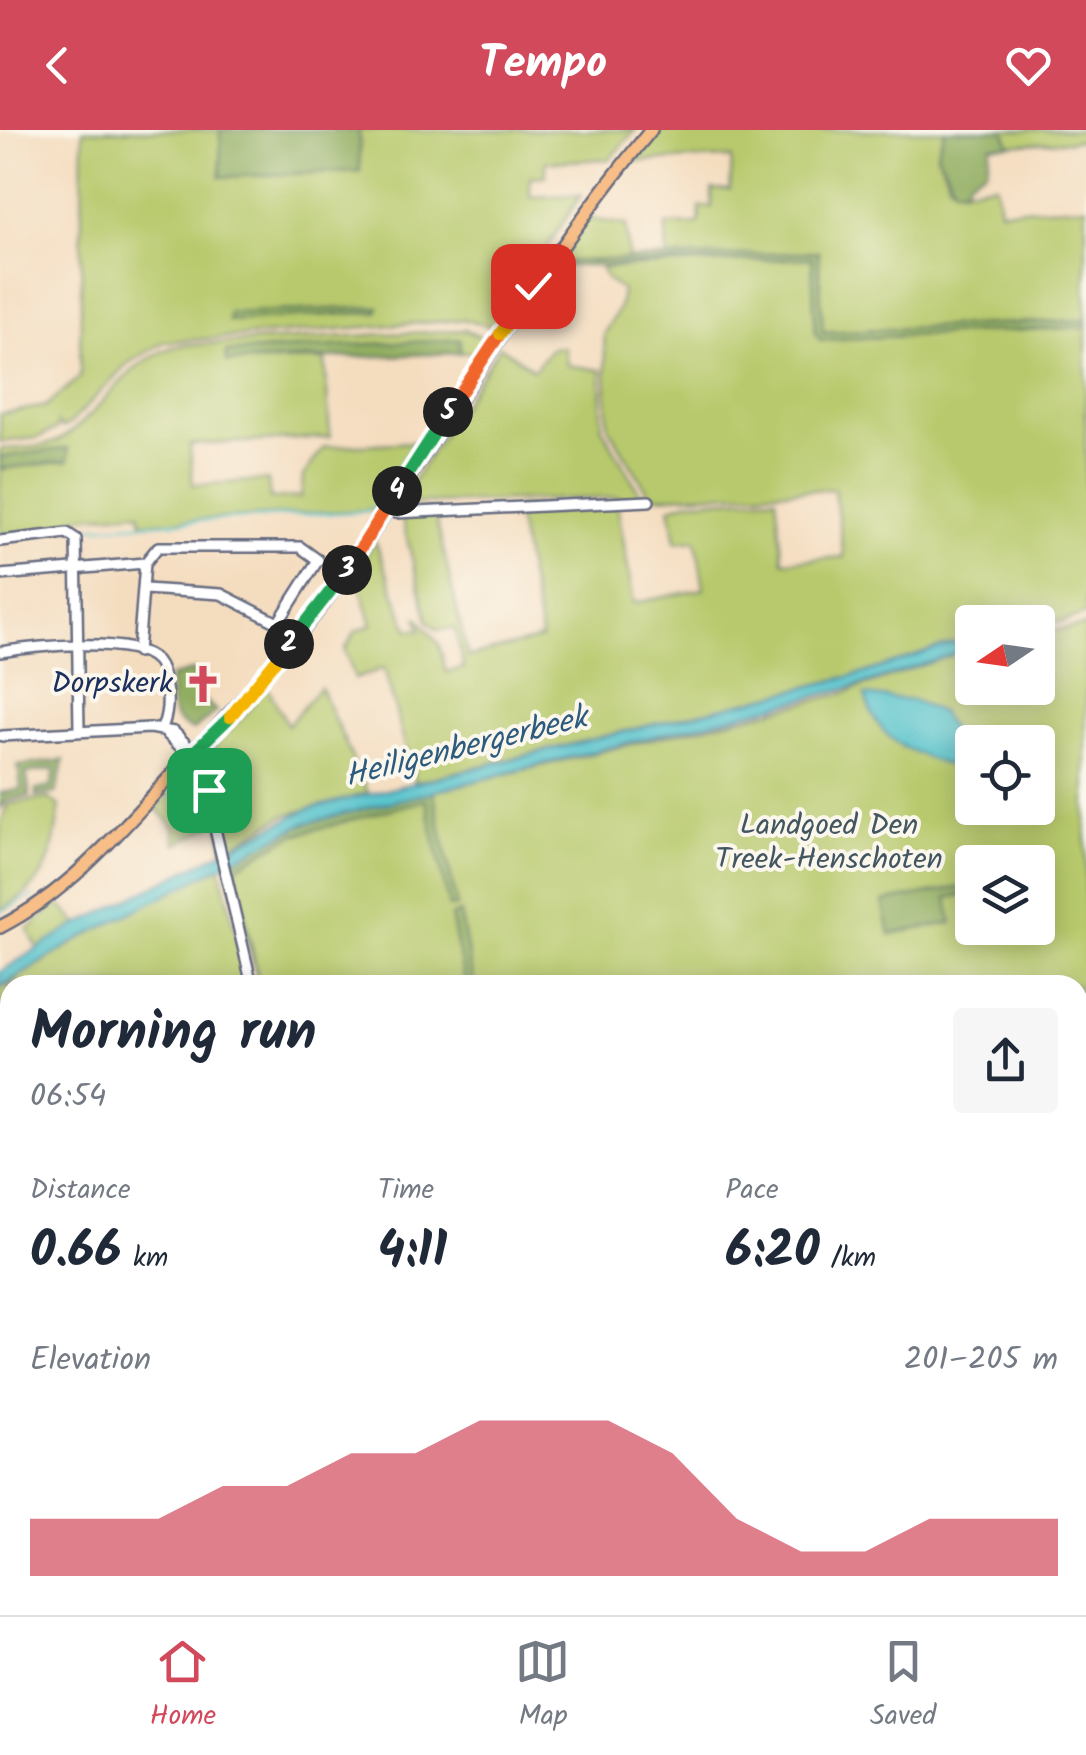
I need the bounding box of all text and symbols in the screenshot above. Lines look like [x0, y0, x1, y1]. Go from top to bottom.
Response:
text: Tempo [479, 29, 607, 101]
icon: back [30, 38, 85, 93]
icon: heart [1001, 38, 1056, 93]
pin [491, 244, 576, 329]
icon: check [506, 259, 561, 314]
pin: 5 [423, 387, 473, 437]
text: 5 [441, 389, 455, 434]
pin: 4 [372, 466, 422, 516]
text: 4 [389, 468, 405, 513]
pin: 3 [322, 545, 372, 595]
text: 3 [339, 547, 355, 592]
north arrow [955, 605, 1055, 705]
map controls [955, 605, 1055, 945]
pin: 2 [264, 619, 314, 669]
text: 2 [281, 621, 297, 666]
place label: Dorpskerk [51, 660, 174, 708]
church icon: Dorpskerk [182, 663, 224, 705]
water label: Heiligenbergerbeek [339, 692, 596, 803]
button: locate [955, 725, 1055, 825]
pin [167, 748, 252, 833]
icon: arrive [182, 763, 237, 818]
park label: Landgoed Den Treek-Henschoten [715, 802, 943, 884]
button: layers [955, 845, 1055, 945]
text: Morning run [30, 991, 317, 1078]
button: share [953, 1008, 1058, 1113]
text: 06:54 [30, 1072, 106, 1123]
text: Distance [30, 1168, 131, 1213]
text: Time [378, 1168, 434, 1213]
text: Pace [725, 1168, 779, 1213]
text: 0.66 [30, 1213, 122, 1293]
text: 4:11 [378, 1213, 447, 1293]
text: 6:20 [725, 1213, 820, 1293]
text: km [122, 1236, 168, 1281]
text: /km [820, 1236, 876, 1281]
text: Elevation [30, 1335, 151, 1386]
text: 201–205 m [904, 1335, 1058, 1386]
tab: Home [150, 1634, 216, 1739]
tab: Map [515, 1634, 570, 1739]
tab: Saved [870, 1634, 936, 1739]

